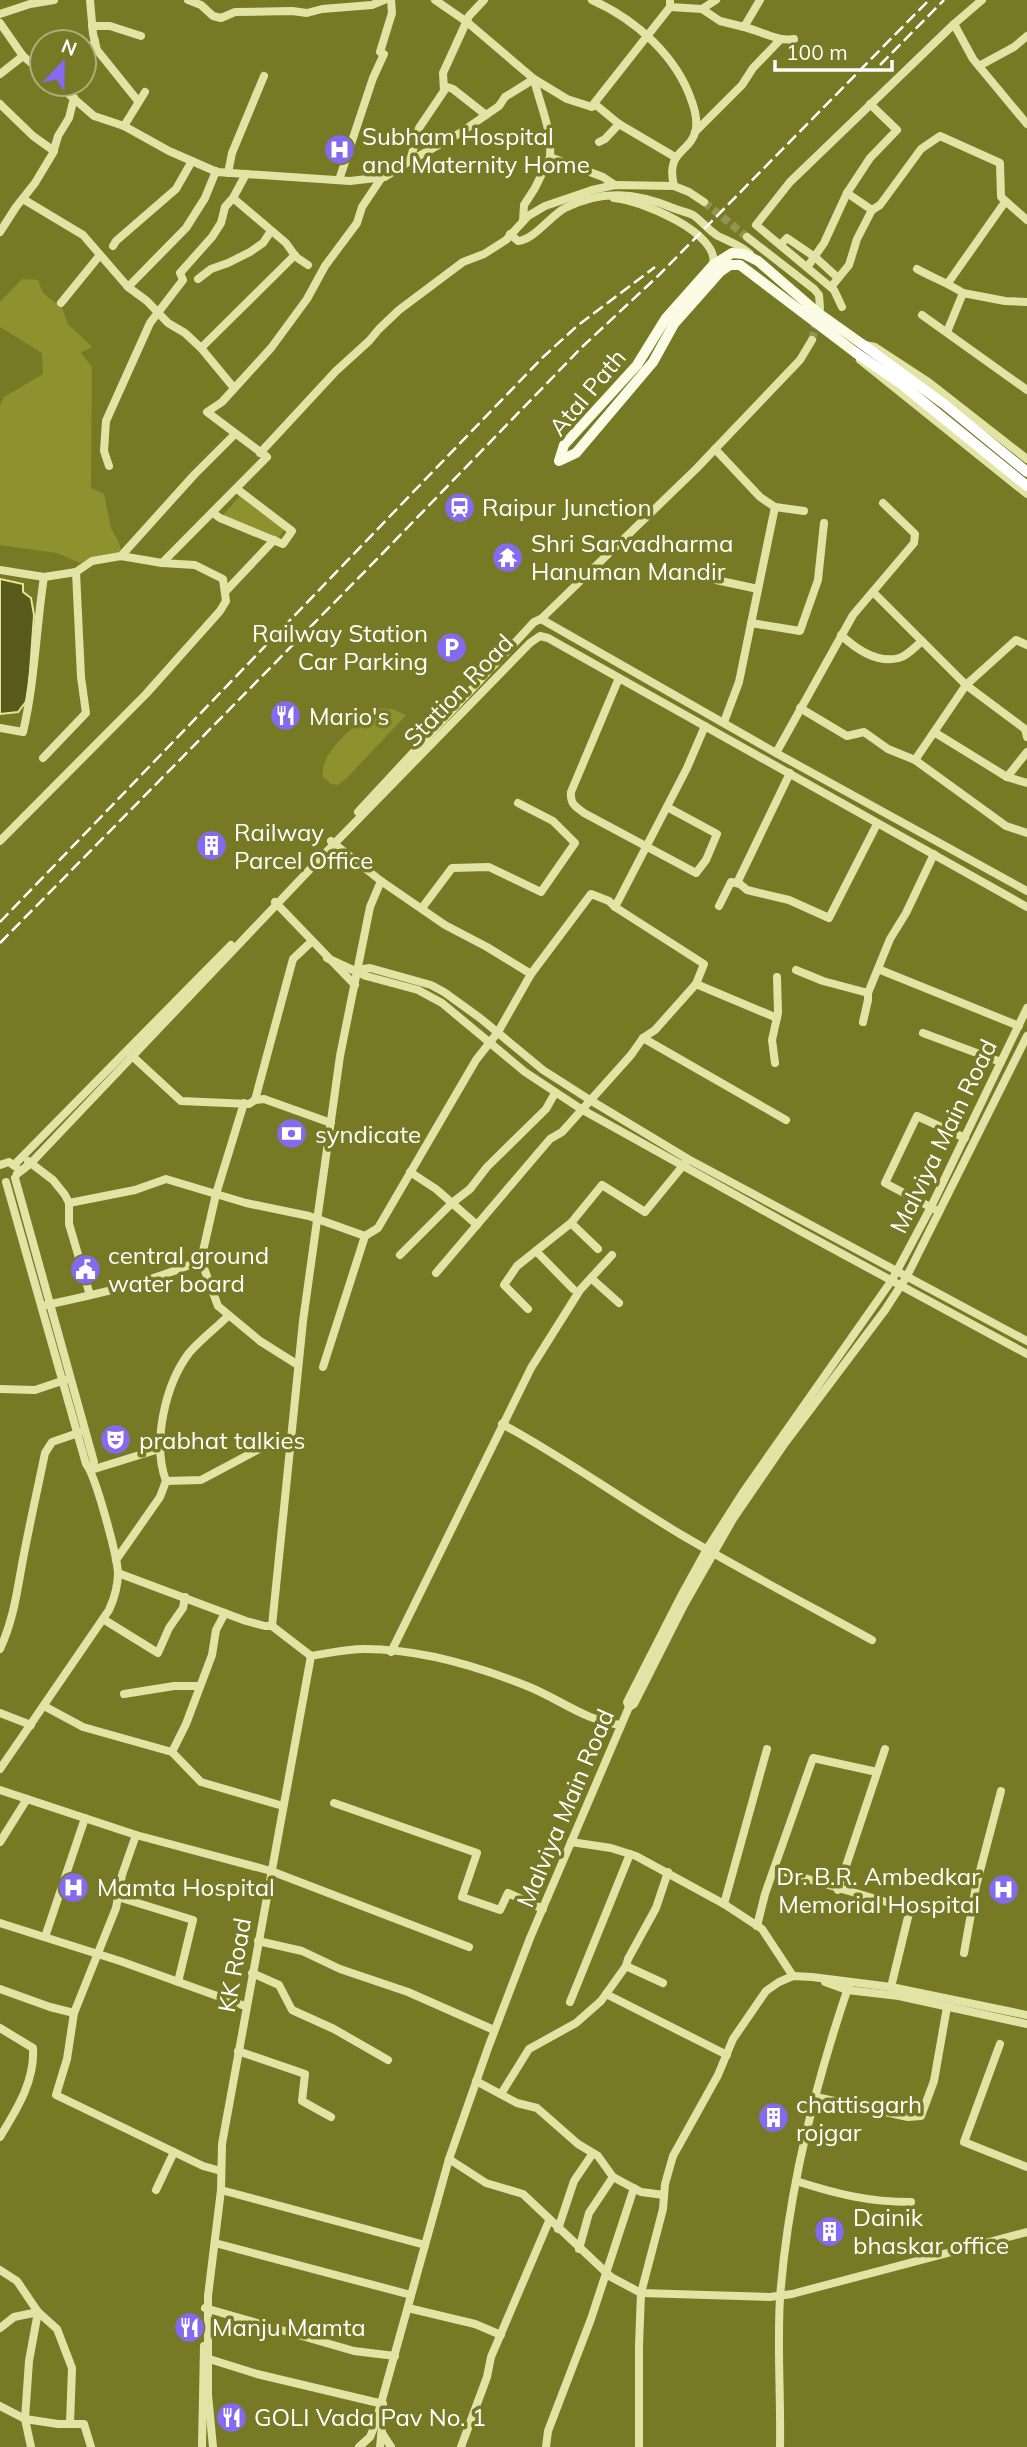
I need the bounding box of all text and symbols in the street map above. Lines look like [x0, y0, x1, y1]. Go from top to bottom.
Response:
north arrow [28, 28, 98, 98]
scale bar [775, 28, 892, 72]
text: N [58, 33, 81, 61]
text: 100 m [786, 39, 848, 65]
place label: Subham Hospital and Maternity Home [362, 121, 590, 179]
hospital icon: Subham Hospital and Maternity Home [322, 133, 356, 167]
street label: Atal Path [542, 343, 632, 441]
station icon: Raipur Junction [442, 490, 476, 524]
place label: Raipur Junction [482, 492, 651, 522]
place label: Shri Sarvadharma Hanuman Mandir [531, 528, 733, 586]
temple icon: Shri Sarvadharma Hanuman Mandir [491, 540, 525, 574]
place label: Railway Station Car Parking [252, 618, 428, 676]
street label: Station Road [397, 628, 519, 752]
parking icon: Railway Station Car Parking [434, 630, 468, 664]
restaurant icon: Mario's [269, 699, 303, 733]
place label: Mario's [309, 701, 389, 731]
place label: Railway Parcel Office [234, 817, 373, 875]
building icon: Railway Parcel Office [194, 829, 228, 863]
street label: Malviya Main Road [883, 1034, 1003, 1238]
bank icon: syndicate [275, 1117, 309, 1151]
place label: syndicate [315, 1119, 421, 1149]
place label: central ground water board [108, 1240, 269, 1298]
public building icon: central ground water board [68, 1252, 102, 1286]
theatre icon: prabhat talkies [99, 1423, 133, 1457]
place label: prabhat talkies [139, 1425, 305, 1455]
street label: Malviya Main Road [510, 1704, 620, 1912]
place label: Dr. B.R. Ambedkar Memorial Hospital [776, 1861, 980, 1919]
hospital icon: Mamta Hospital [57, 1870, 91, 1904]
place label: Mamta Hospital [97, 1872, 275, 1902]
hospital icon: Dr. B.R. Ambedkar Memorial Hospital [986, 1873, 1020, 1907]
street label: KK Road [211, 1915, 257, 2015]
place label: chattisgarh rojgar [796, 2089, 922, 2147]
building icon: chattisgarh rojgar [756, 2101, 790, 2135]
place label: Dainik bhaskar office [853, 2202, 1009, 2260]
building icon: Dainik bhaskar office [813, 2214, 847, 2248]
restaurant icon: Manju Mamta [172, 2310, 206, 2344]
place label: Manju Mamta [212, 2312, 366, 2342]
restaurant icon: GOLI Vada Pav No. 1 [214, 2400, 248, 2434]
place label: GOLI Vada Pav No. 1 [254, 2402, 486, 2432]

